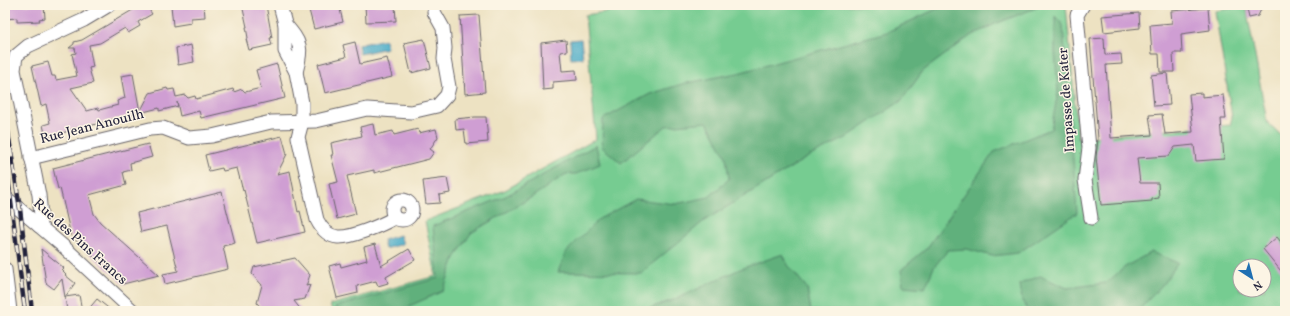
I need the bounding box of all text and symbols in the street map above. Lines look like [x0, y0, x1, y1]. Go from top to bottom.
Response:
street label: Impasse de Kater [1054, 47, 1080, 153]
street label: Rue Jean Anouilh [38, 105, 146, 149]
street label: Rue des Pins Francs [29, 195, 131, 289]
north arrow [1232, 258, 1272, 298]
text: N [1249, 276, 1265, 293]

